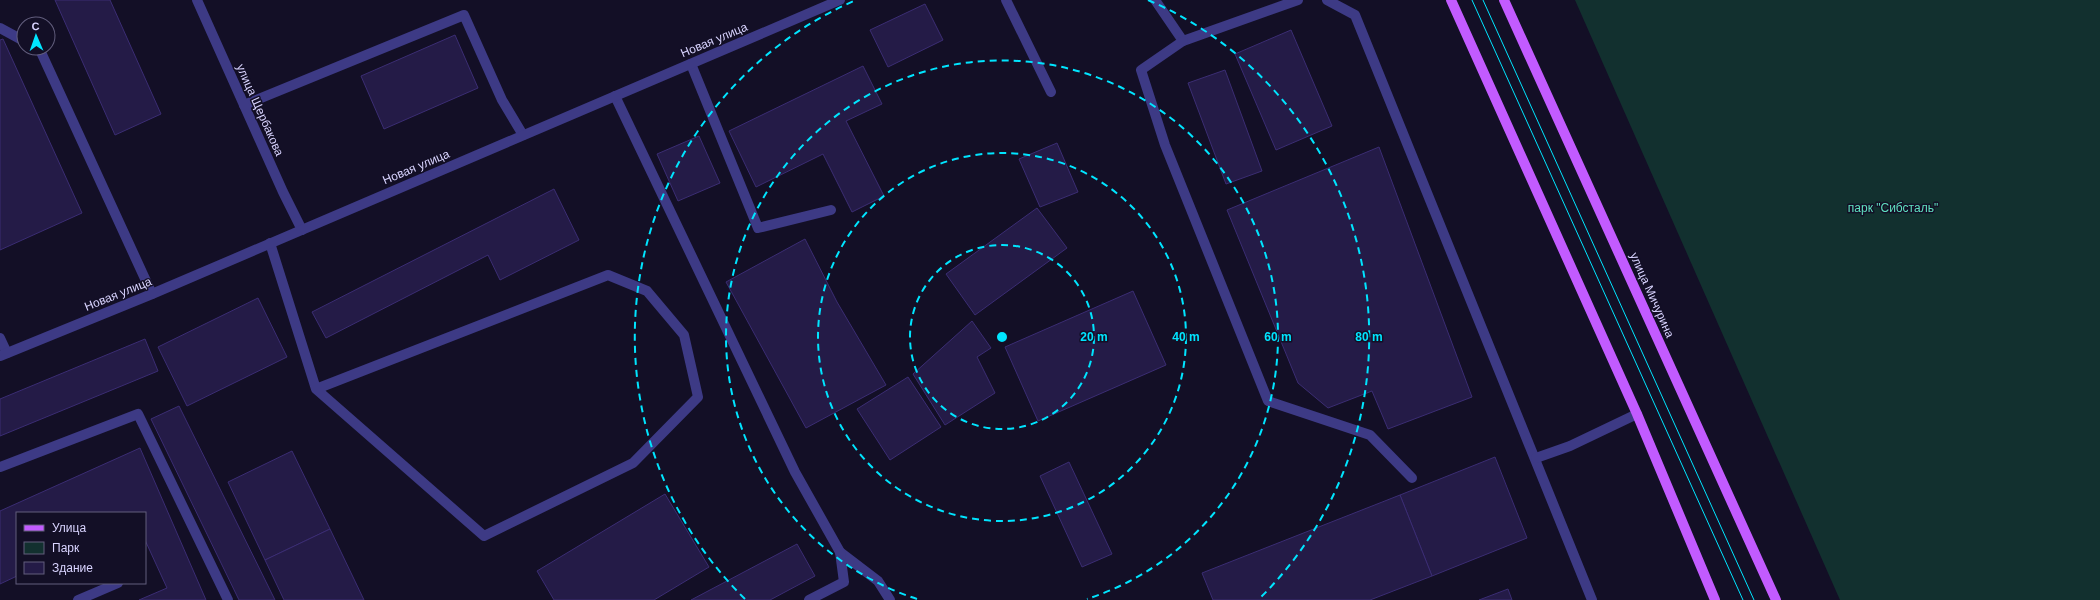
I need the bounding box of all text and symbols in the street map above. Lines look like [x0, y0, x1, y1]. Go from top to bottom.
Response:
north arrow [16, 16, 56, 56]
text: С [31, 20, 40, 32]
street label: Новая улица [679, 20, 750, 60]
street label: улица Щербакова [233, 62, 287, 158]
street label: Новая улица [381, 147, 452, 187]
park label: парк "Сибсталь" [1848, 201, 1938, 215]
street label: улица Мичурина [1627, 250, 1677, 340]
street label: Новая улица [82, 274, 154, 314]
centre of rings [995, 330, 1009, 344]
text: 20 m [1080, 330, 1108, 344]
text: 40 m [1172, 330, 1200, 344]
text: 60 m [1264, 330, 1292, 344]
text: 80 m [1355, 330, 1383, 344]
legend [16, 512, 146, 584]
text: Улица [52, 521, 86, 535]
text: Парк [52, 541, 80, 555]
text: Здание [52, 561, 93, 575]

